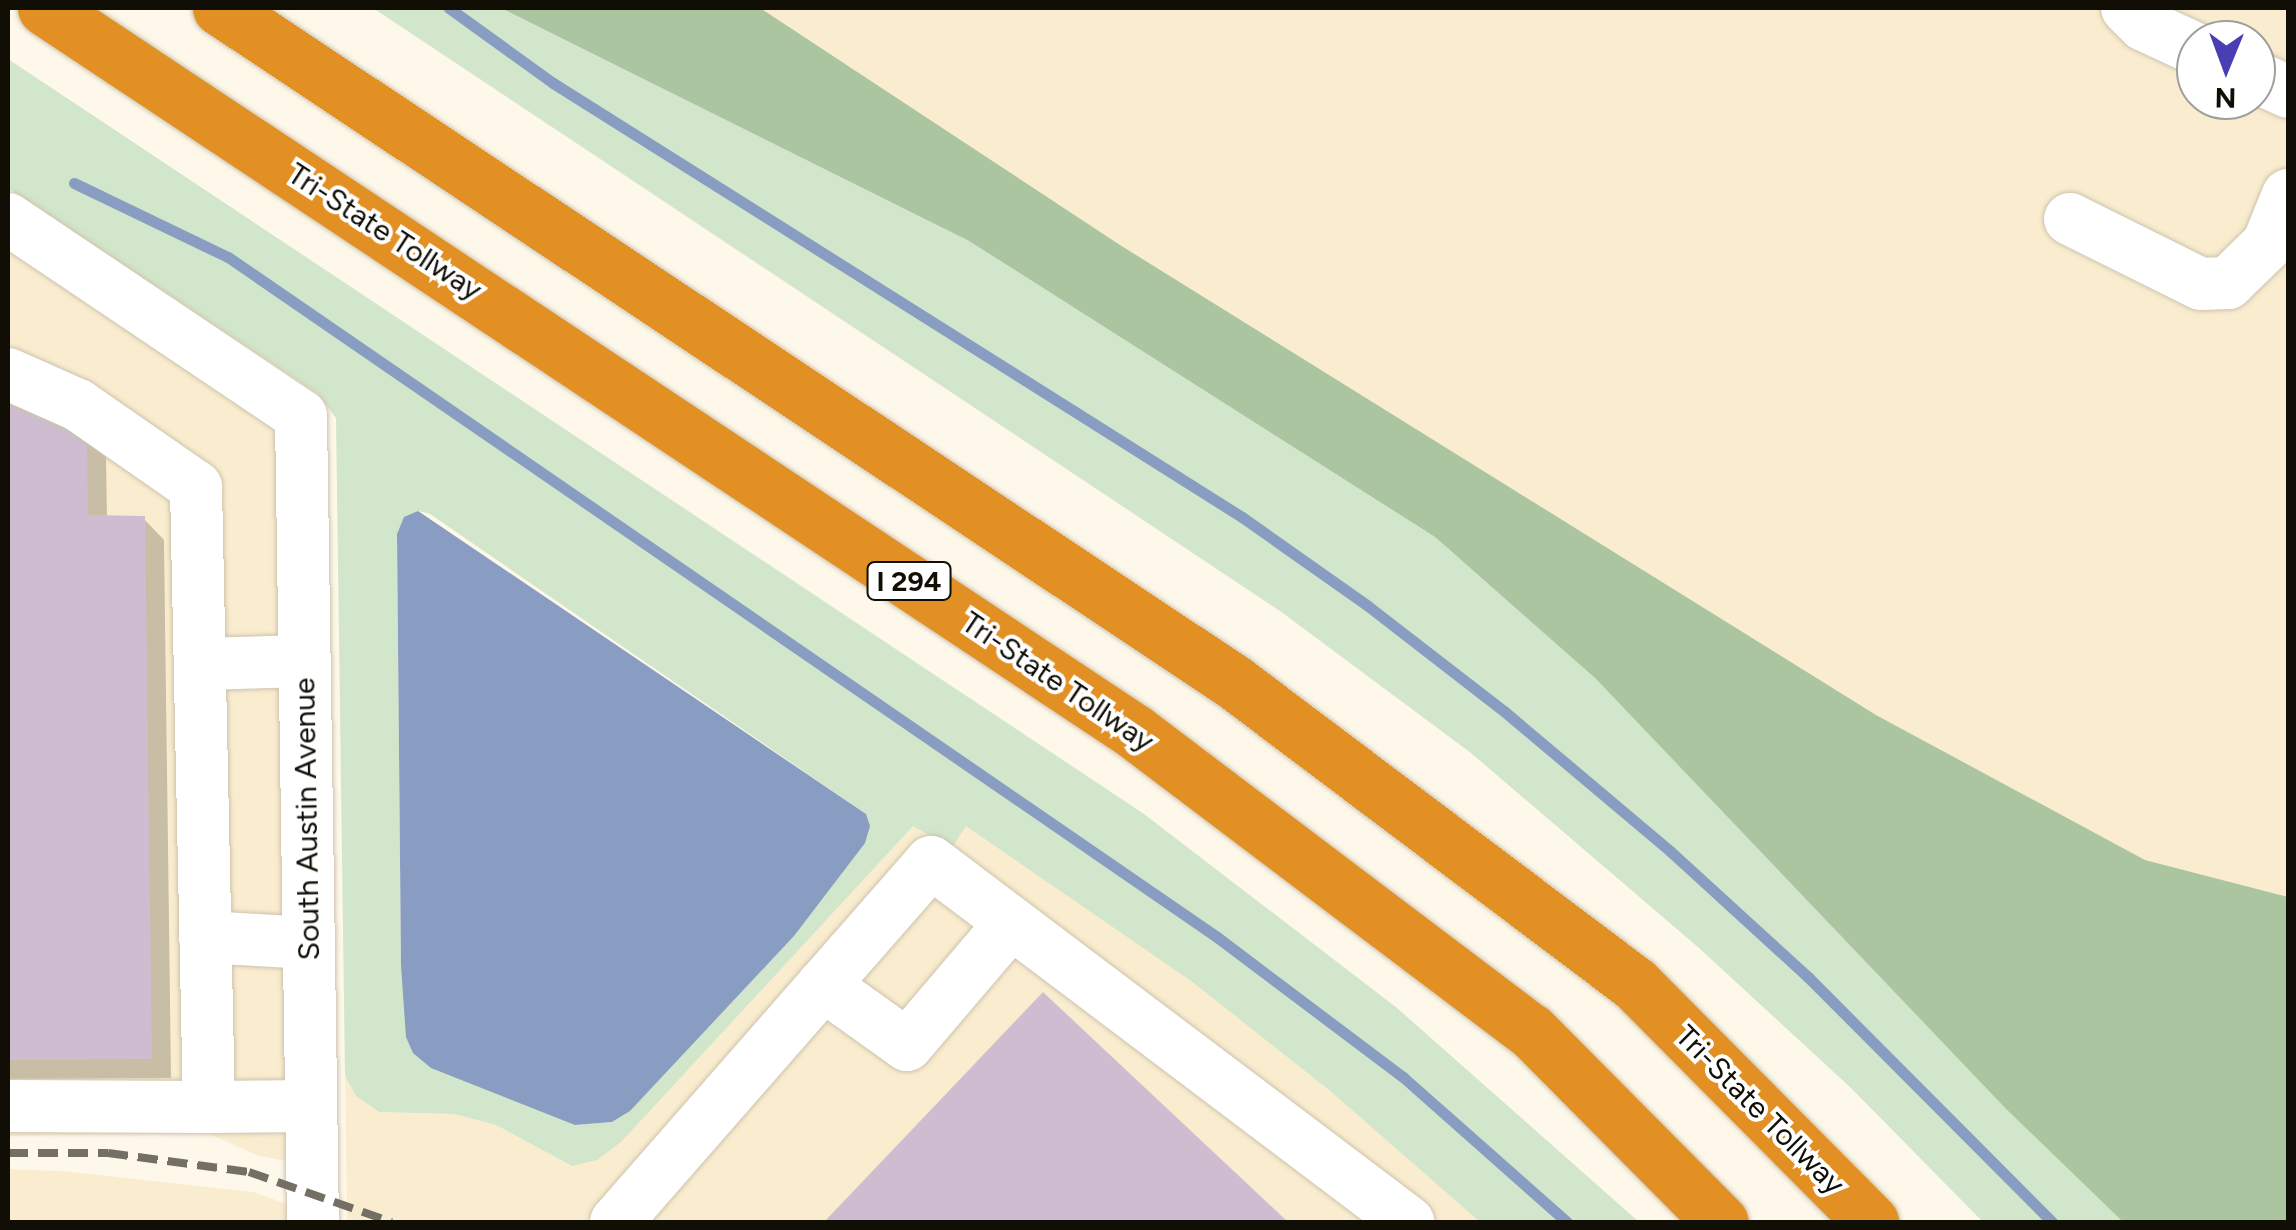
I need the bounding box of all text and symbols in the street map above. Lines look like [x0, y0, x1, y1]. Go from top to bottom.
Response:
north arrow [2176, 20, 2276, 120]
text: N [2214, 81, 2237, 115]
street label: Tri-State Tollway [281, 156, 489, 308]
road number: I 294 [866, 558, 952, 604]
street label: Tri-State Tollway [955, 604, 1161, 760]
street label: South Austin Avenue [287, 677, 327, 961]
street label: Tri-State Tollway [1668, 1018, 1852, 1202]

